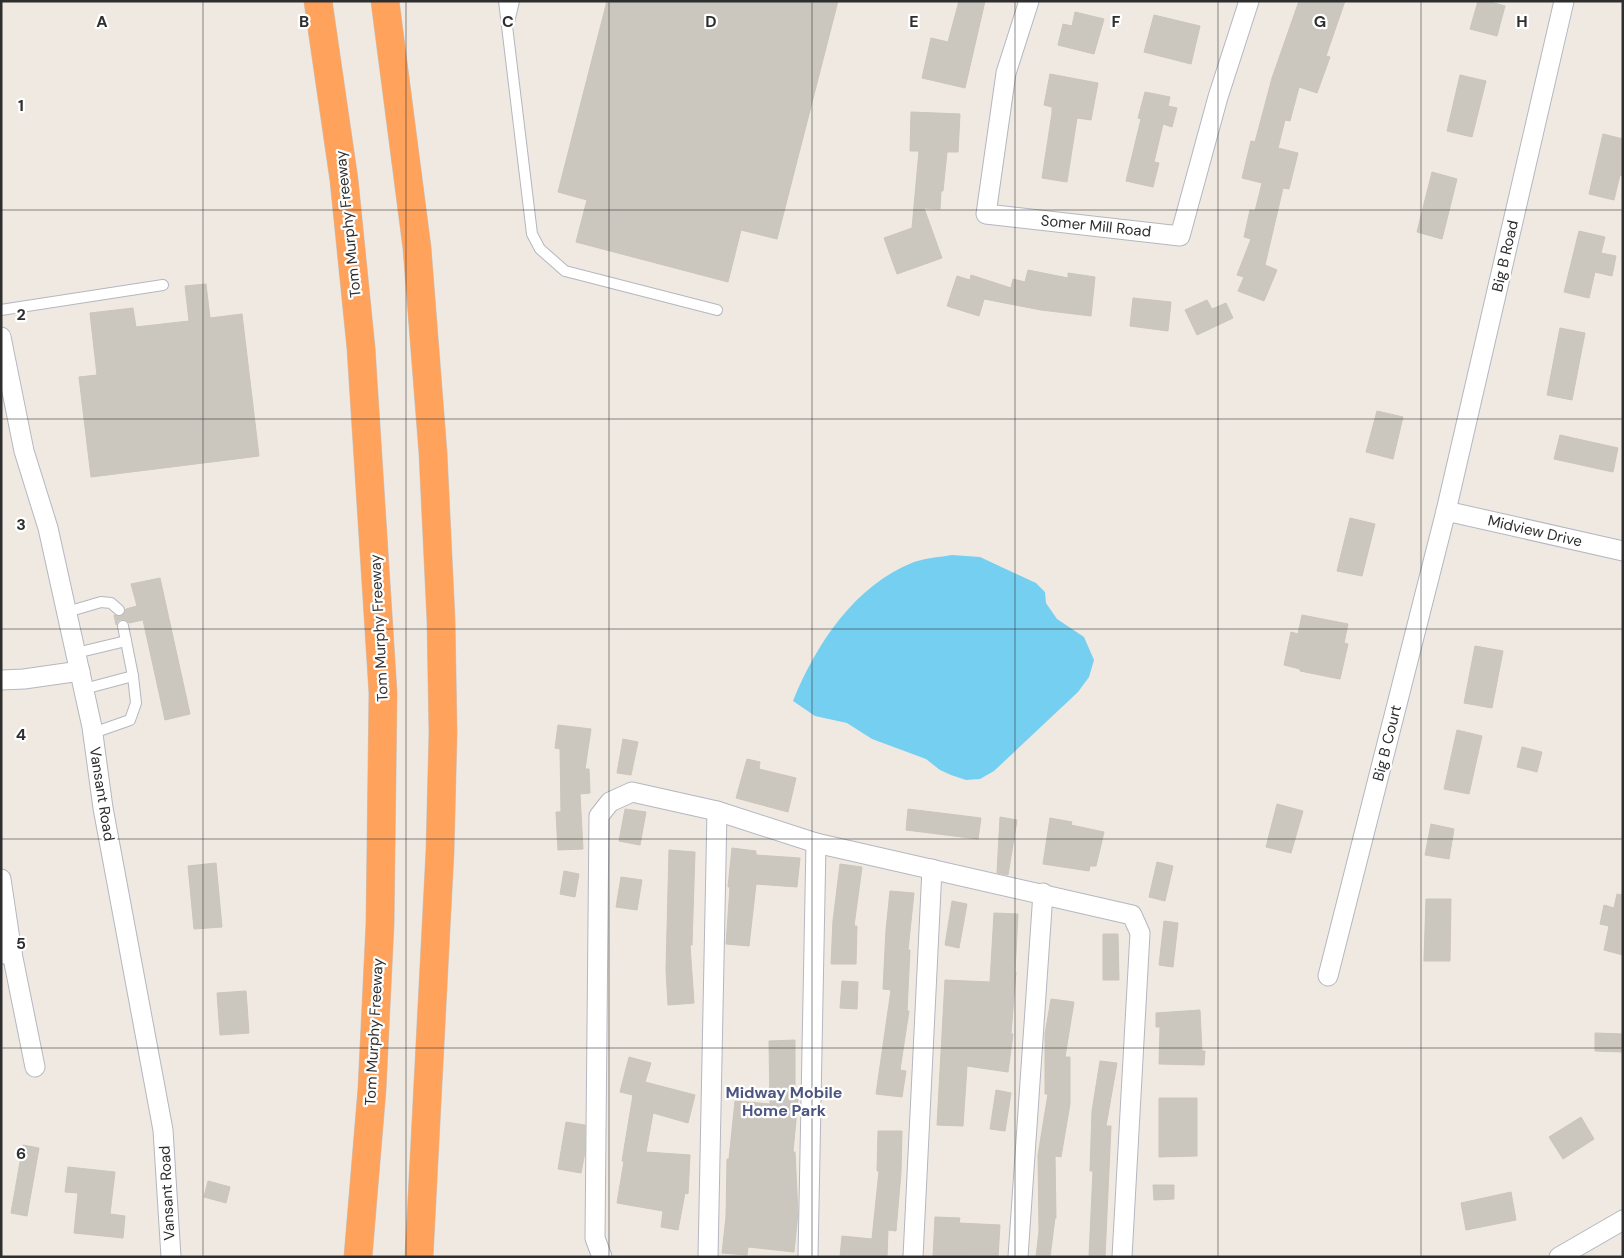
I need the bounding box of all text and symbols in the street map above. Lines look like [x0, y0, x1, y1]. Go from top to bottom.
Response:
text: A [96, 11, 108, 32]
text: B [299, 11, 309, 32]
text: C [502, 11, 514, 32]
text: D [705, 11, 717, 32]
text: E [909, 11, 919, 32]
text: F [1112, 11, 1121, 32]
text: G [1314, 11, 1326, 32]
text: H [1516, 11, 1528, 32]
text: 1 [18, 95, 24, 116]
street label: Tom Murphy Freeway [330, 149, 366, 298]
street label: Somer Mill Road [1040, 210, 1152, 242]
street label: Big B Road [1487, 218, 1523, 294]
text: 2 [16, 304, 26, 325]
street label: Midview Drive [1486, 510, 1584, 552]
text: 3 [16, 514, 26, 535]
street label: Tom Murphy Freeway [365, 553, 393, 702]
street label: Big B Court [1368, 703, 1406, 783]
text: 4 [16, 724, 26, 745]
street label: Vansant Road [85, 745, 119, 843]
text: 5 [16, 933, 26, 954]
street label: Tom Murphy Freeway [360, 957, 388, 1106]
district label: Midway Mobile Home Park [726, 1082, 842, 1121]
text: 6 [16, 1143, 26, 1164]
street label: Vansant Road [155, 1145, 179, 1241]

